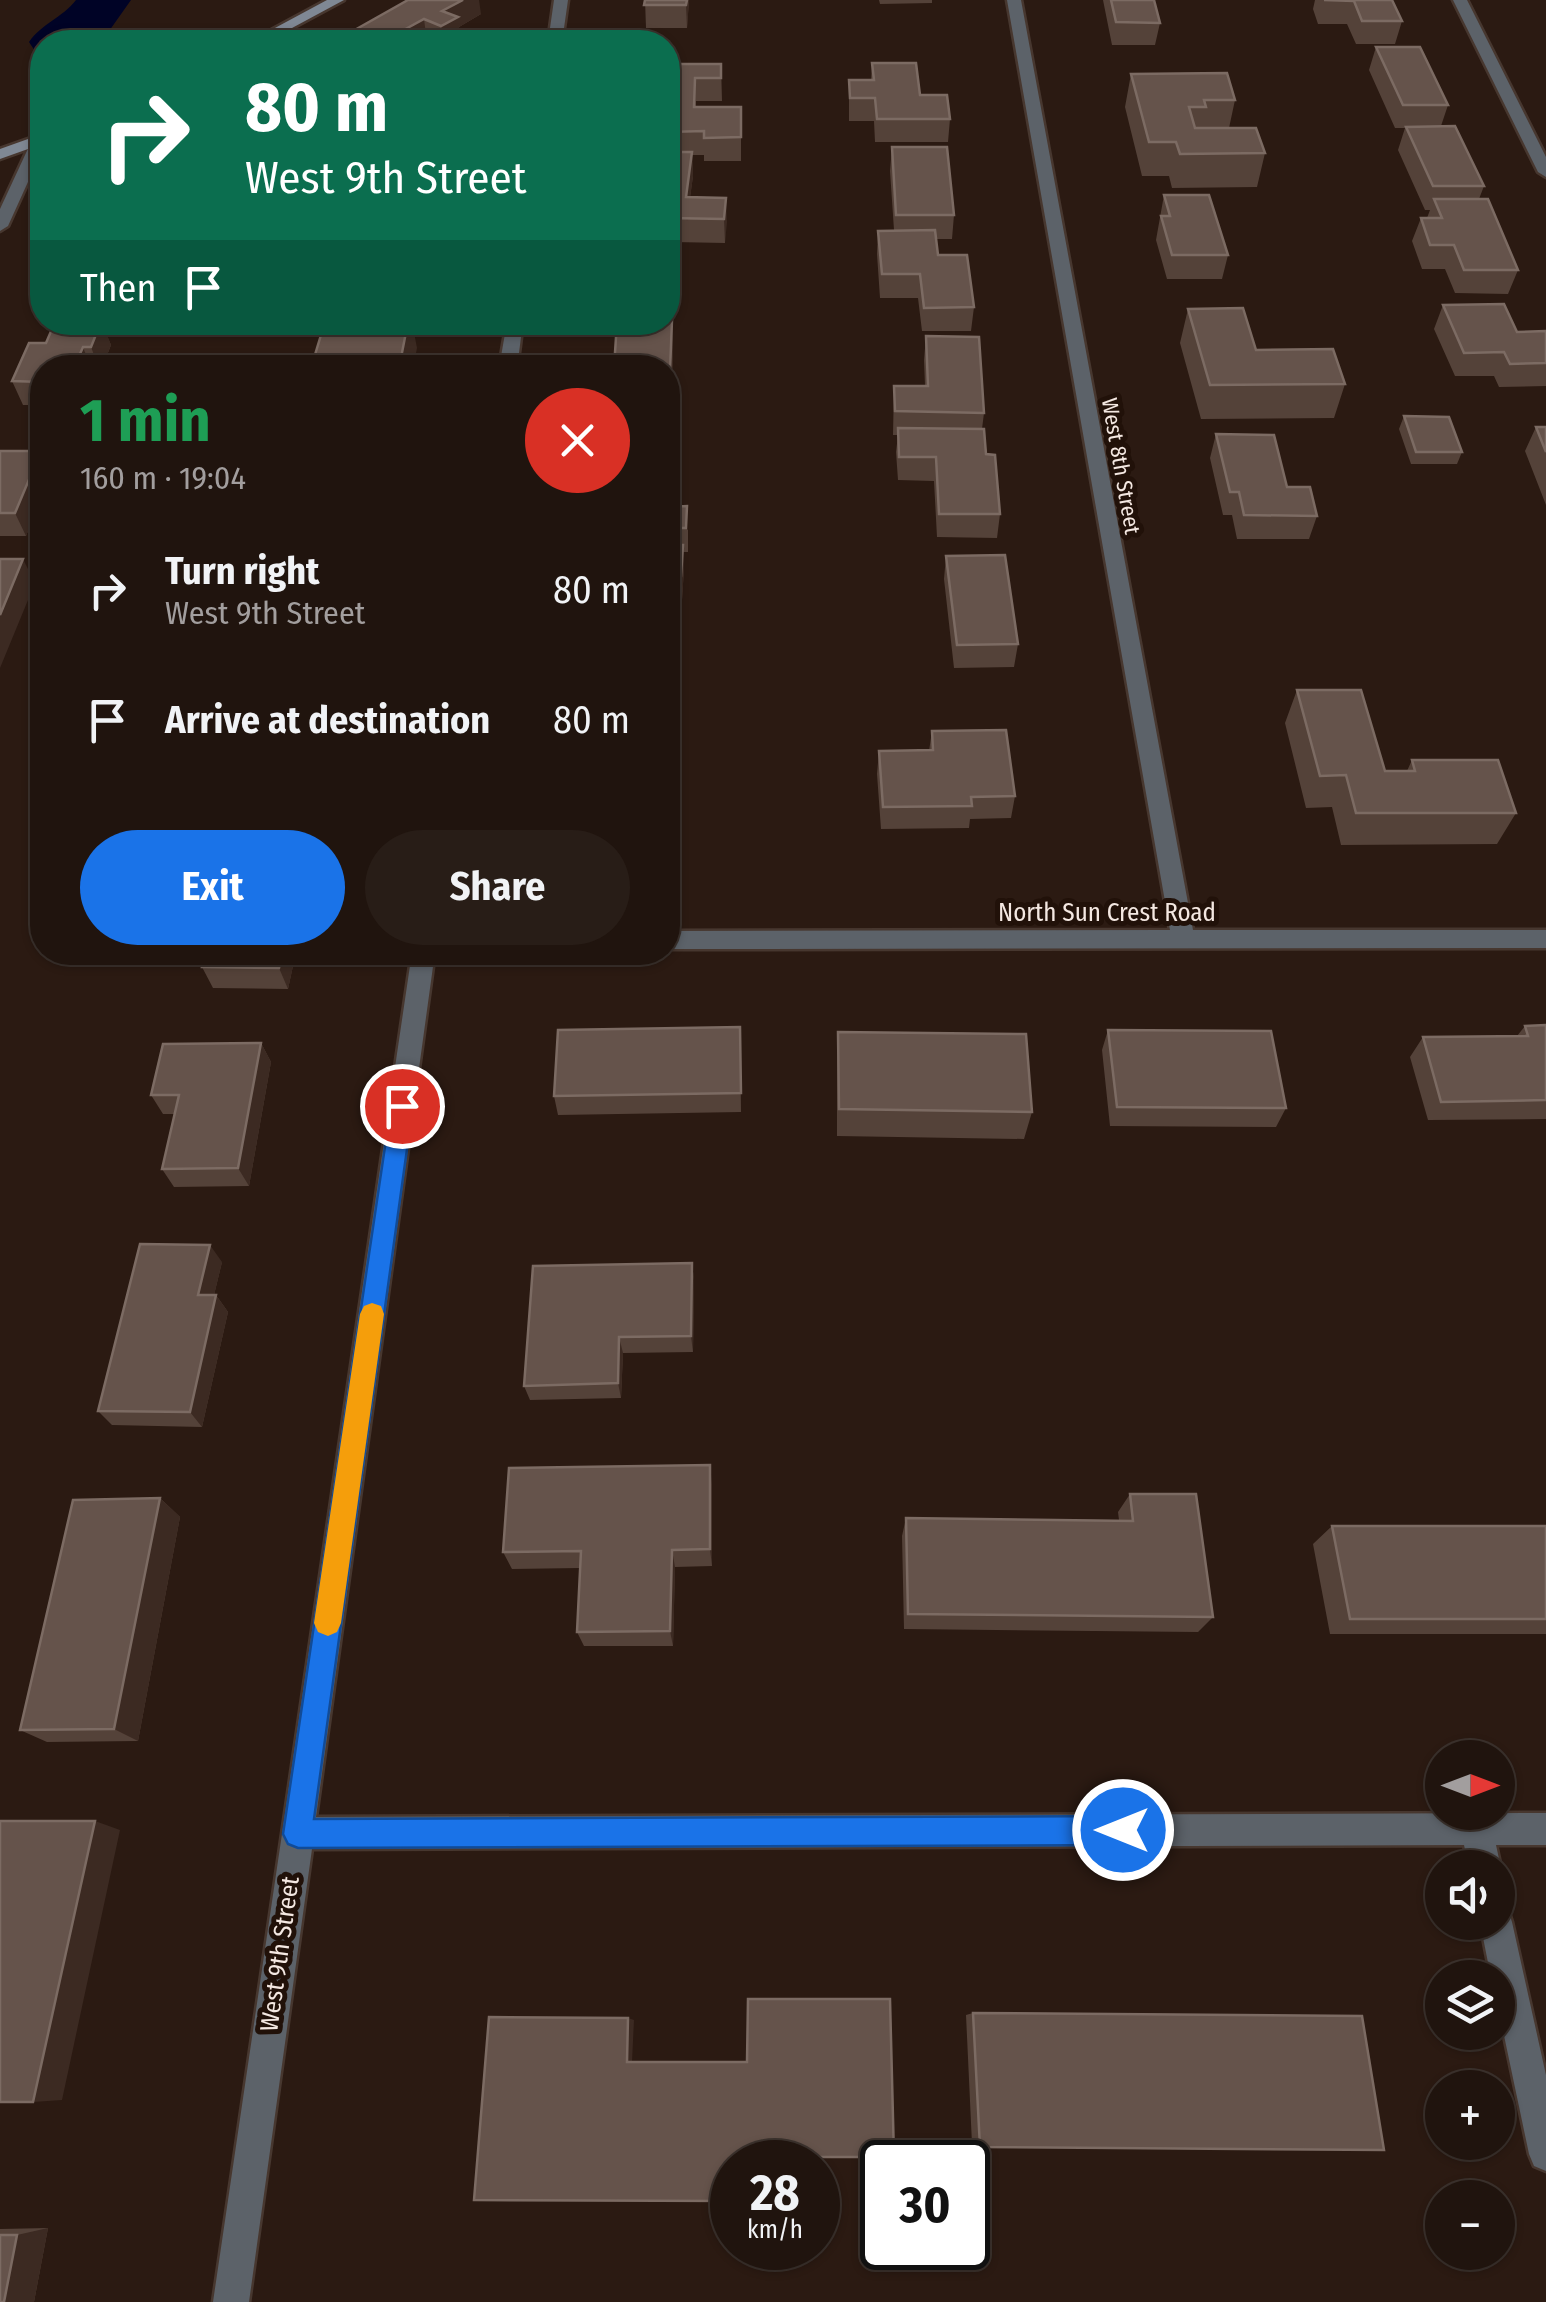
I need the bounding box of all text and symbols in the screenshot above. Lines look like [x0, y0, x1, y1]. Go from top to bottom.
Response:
text: 80 m [245, 66, 388, 150]
icon: right [80, 70, 210, 200]
text: West 9th Street [245, 151, 527, 205]
icon: arrive [176, 260, 231, 315]
text: Then [80, 265, 156, 311]
text: 1 min [80, 385, 211, 457]
button: close [525, 388, 630, 493]
street label: West 8th Street [1096, 396, 1146, 537]
text: 160 m · 19:04 [80, 459, 246, 497]
text: Turn right [165, 548, 319, 594]
icon: right [80, 563, 135, 618]
text: 80 m [553, 567, 630, 613]
text: West 9th Street [165, 594, 365, 632]
icon: arrive [80, 693, 135, 748]
text: Arrive at destination [165, 697, 490, 743]
text: 80 m [553, 697, 630, 743]
button: Exit [80, 830, 345, 945]
button: Share [365, 830, 630, 945]
street label: North Sun Crest Road [998, 898, 1216, 928]
pin [360, 1064, 445, 1149]
icon: arrive [375, 1079, 430, 1134]
north arrow [1425, 1740, 1515, 1830]
map controls [1425, 1740, 1515, 2270]
position arrow [1071, 1778, 1175, 1882]
button: sound [1425, 1850, 1515, 1940]
street label: West 9th Street [254, 1874, 306, 2034]
button: layers [1425, 1960, 1515, 2050]
button: + [1425, 2070, 1515, 2160]
speed limit sign: 30 [860, 2140, 990, 2270]
text: 28 [750, 2163, 800, 2223]
button: − [1425, 2180, 1515, 2270]
text: km/h [747, 2215, 803, 2245]

